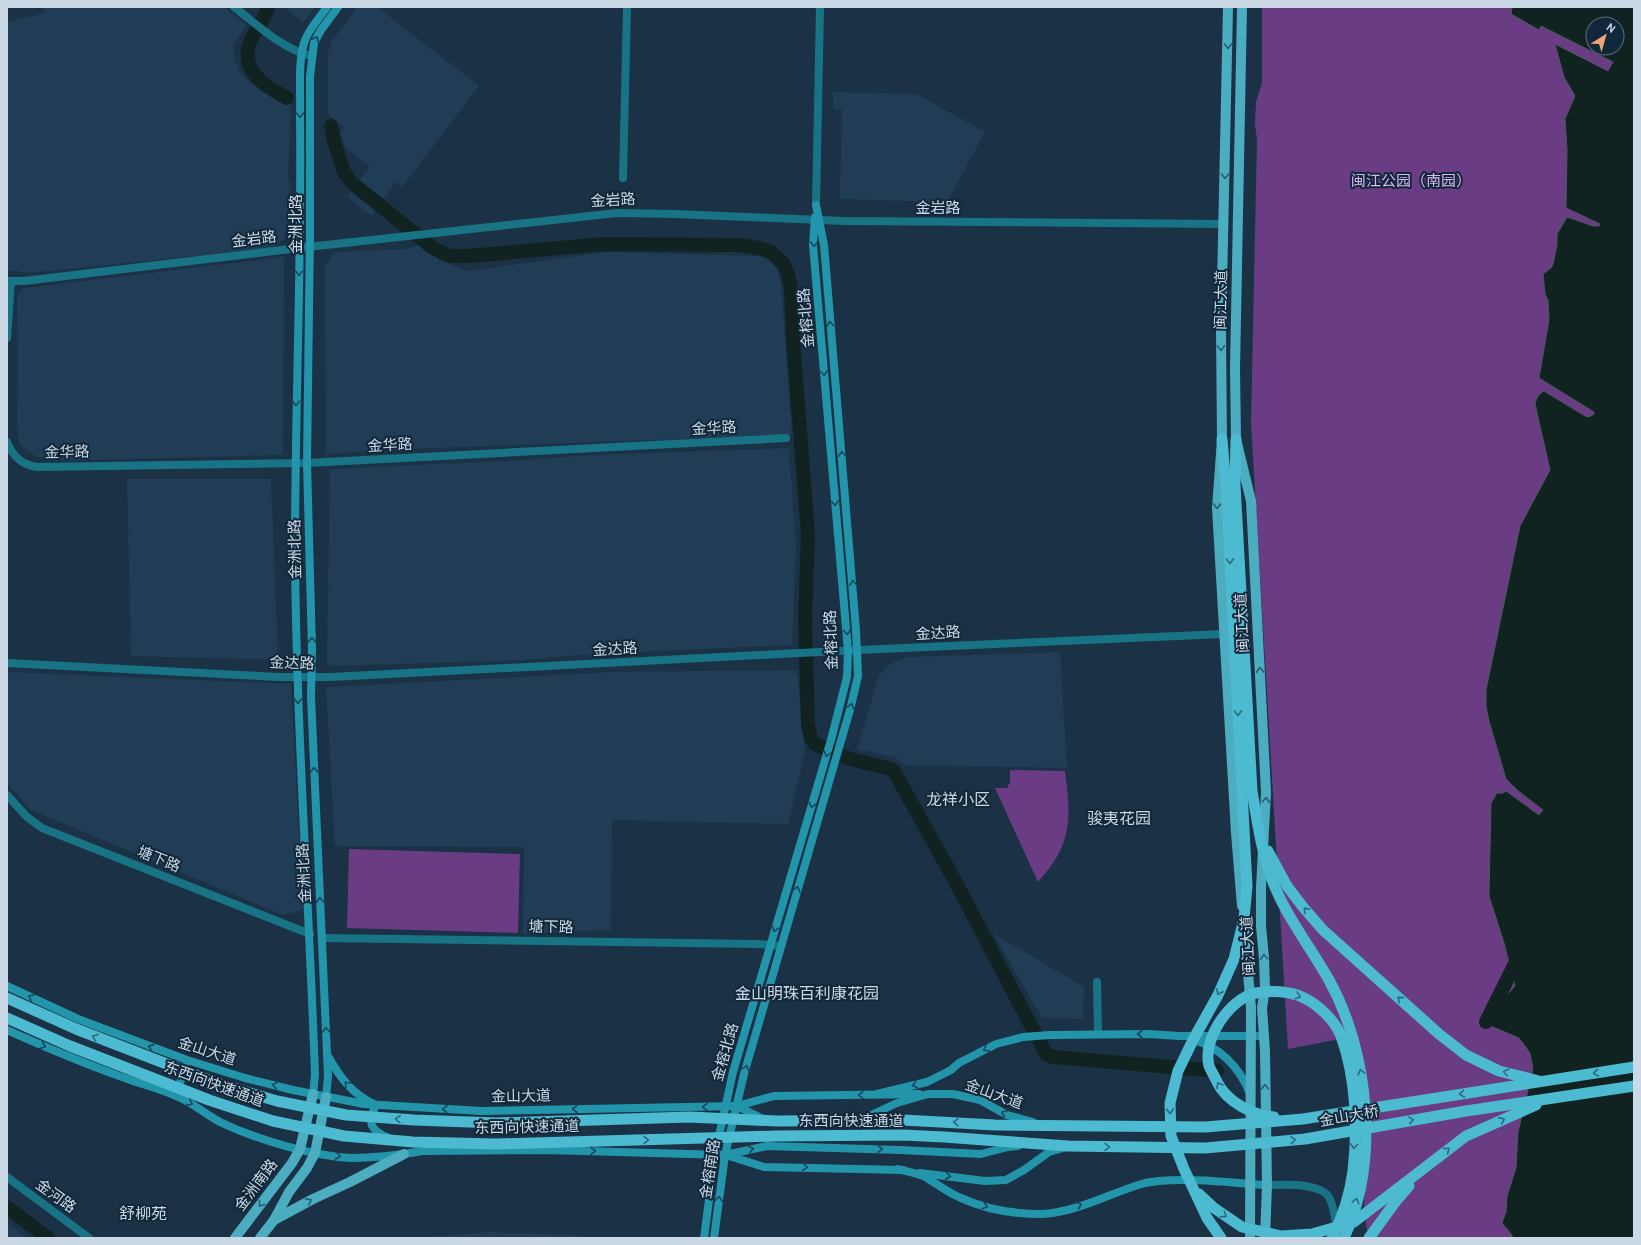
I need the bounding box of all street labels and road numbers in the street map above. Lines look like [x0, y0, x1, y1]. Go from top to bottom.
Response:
street label: 金岩路 [590, 190, 636, 210]
street label: 金洲北路 [287, 194, 305, 254]
street label: 金岩路 [915, 199, 961, 217]
street label: 金岩路 [231, 227, 277, 251]
street label: 闽江大道 [1211, 270, 1231, 330]
street label: 金榕北路 [794, 287, 818, 349]
street label: 金华路 [691, 418, 737, 438]
street label: 金华路 [367, 435, 413, 455]
street label: 金华路 [44, 443, 90, 461]
street label: 金洲北路 [285, 519, 305, 579]
street label: 闽江大道 [1231, 593, 1253, 653]
street label: 金榕北路 [821, 610, 841, 670]
street label: 金达路 [915, 623, 961, 643]
street label: 金达路 [592, 639, 638, 659]
street label: 金达路 [269, 653, 315, 673]
street label: 塘下路 [135, 842, 183, 876]
street label: 金洲北路 [293, 843, 315, 903]
street label: 闽江大道 [1237, 916, 1259, 976]
street label: 塘下路 [528, 918, 574, 936]
street label: 金榕北路 [708, 1021, 742, 1083]
street label: 金山大道 [176, 1033, 238, 1069]
street label: 东西向快速通道 [162, 1058, 266, 1110]
street label: 金山大道 [963, 1075, 1025, 1113]
street label: 金山大道 [491, 1086, 551, 1106]
street label: 金山大桥 [1318, 1102, 1380, 1130]
street label: 东西向快速通道 [798, 1112, 904, 1130]
street label: 东西向快速通道 [474, 1117, 580, 1137]
street label: 金榕南路 [696, 1138, 724, 1200]
street label: 金洲南路 [231, 1156, 281, 1214]
street label: 金河路 [33, 1175, 79, 1217]

